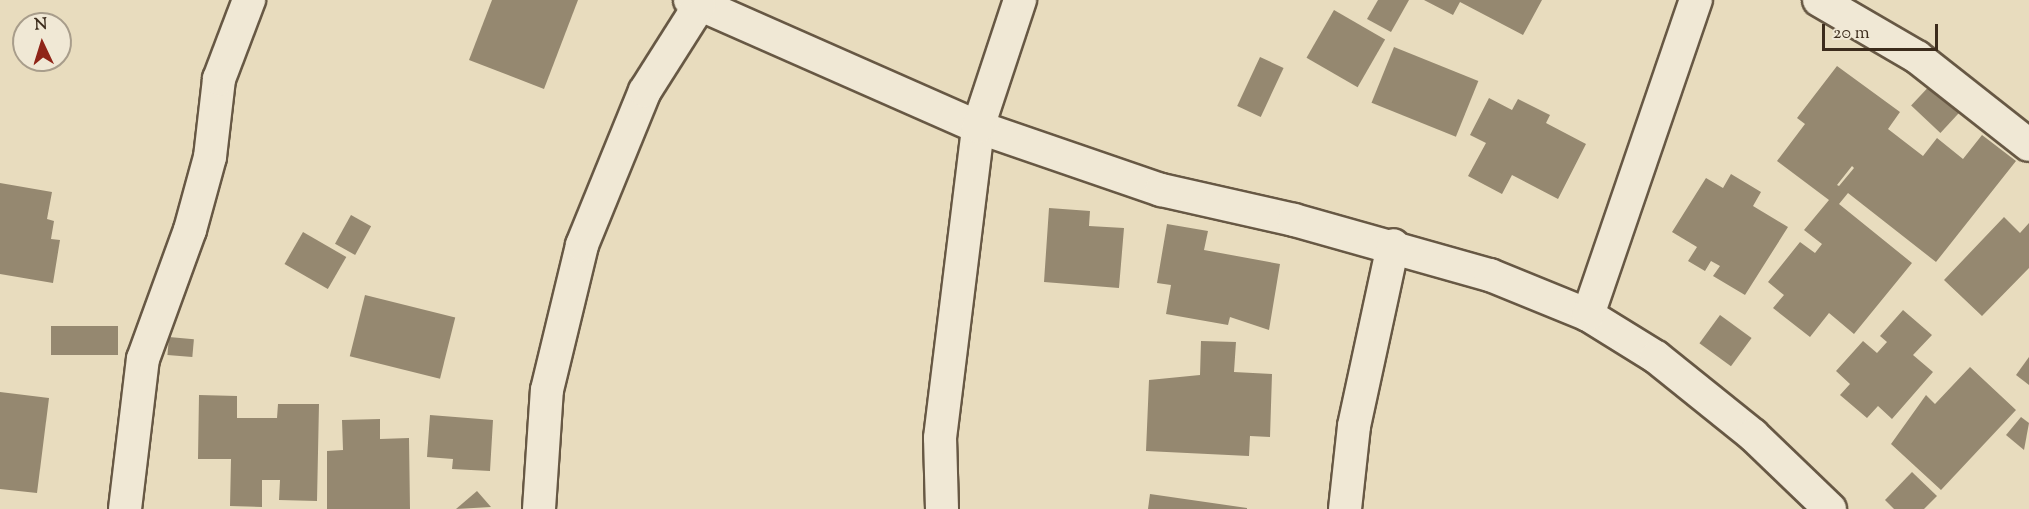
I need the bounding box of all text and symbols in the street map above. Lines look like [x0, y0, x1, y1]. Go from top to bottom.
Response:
north arrow [12, 12, 72, 72]
scale bar [1825, 12, 1940, 50]
text: N [34, 14, 48, 37]
text: 20 m [1833, 21, 1870, 47]

